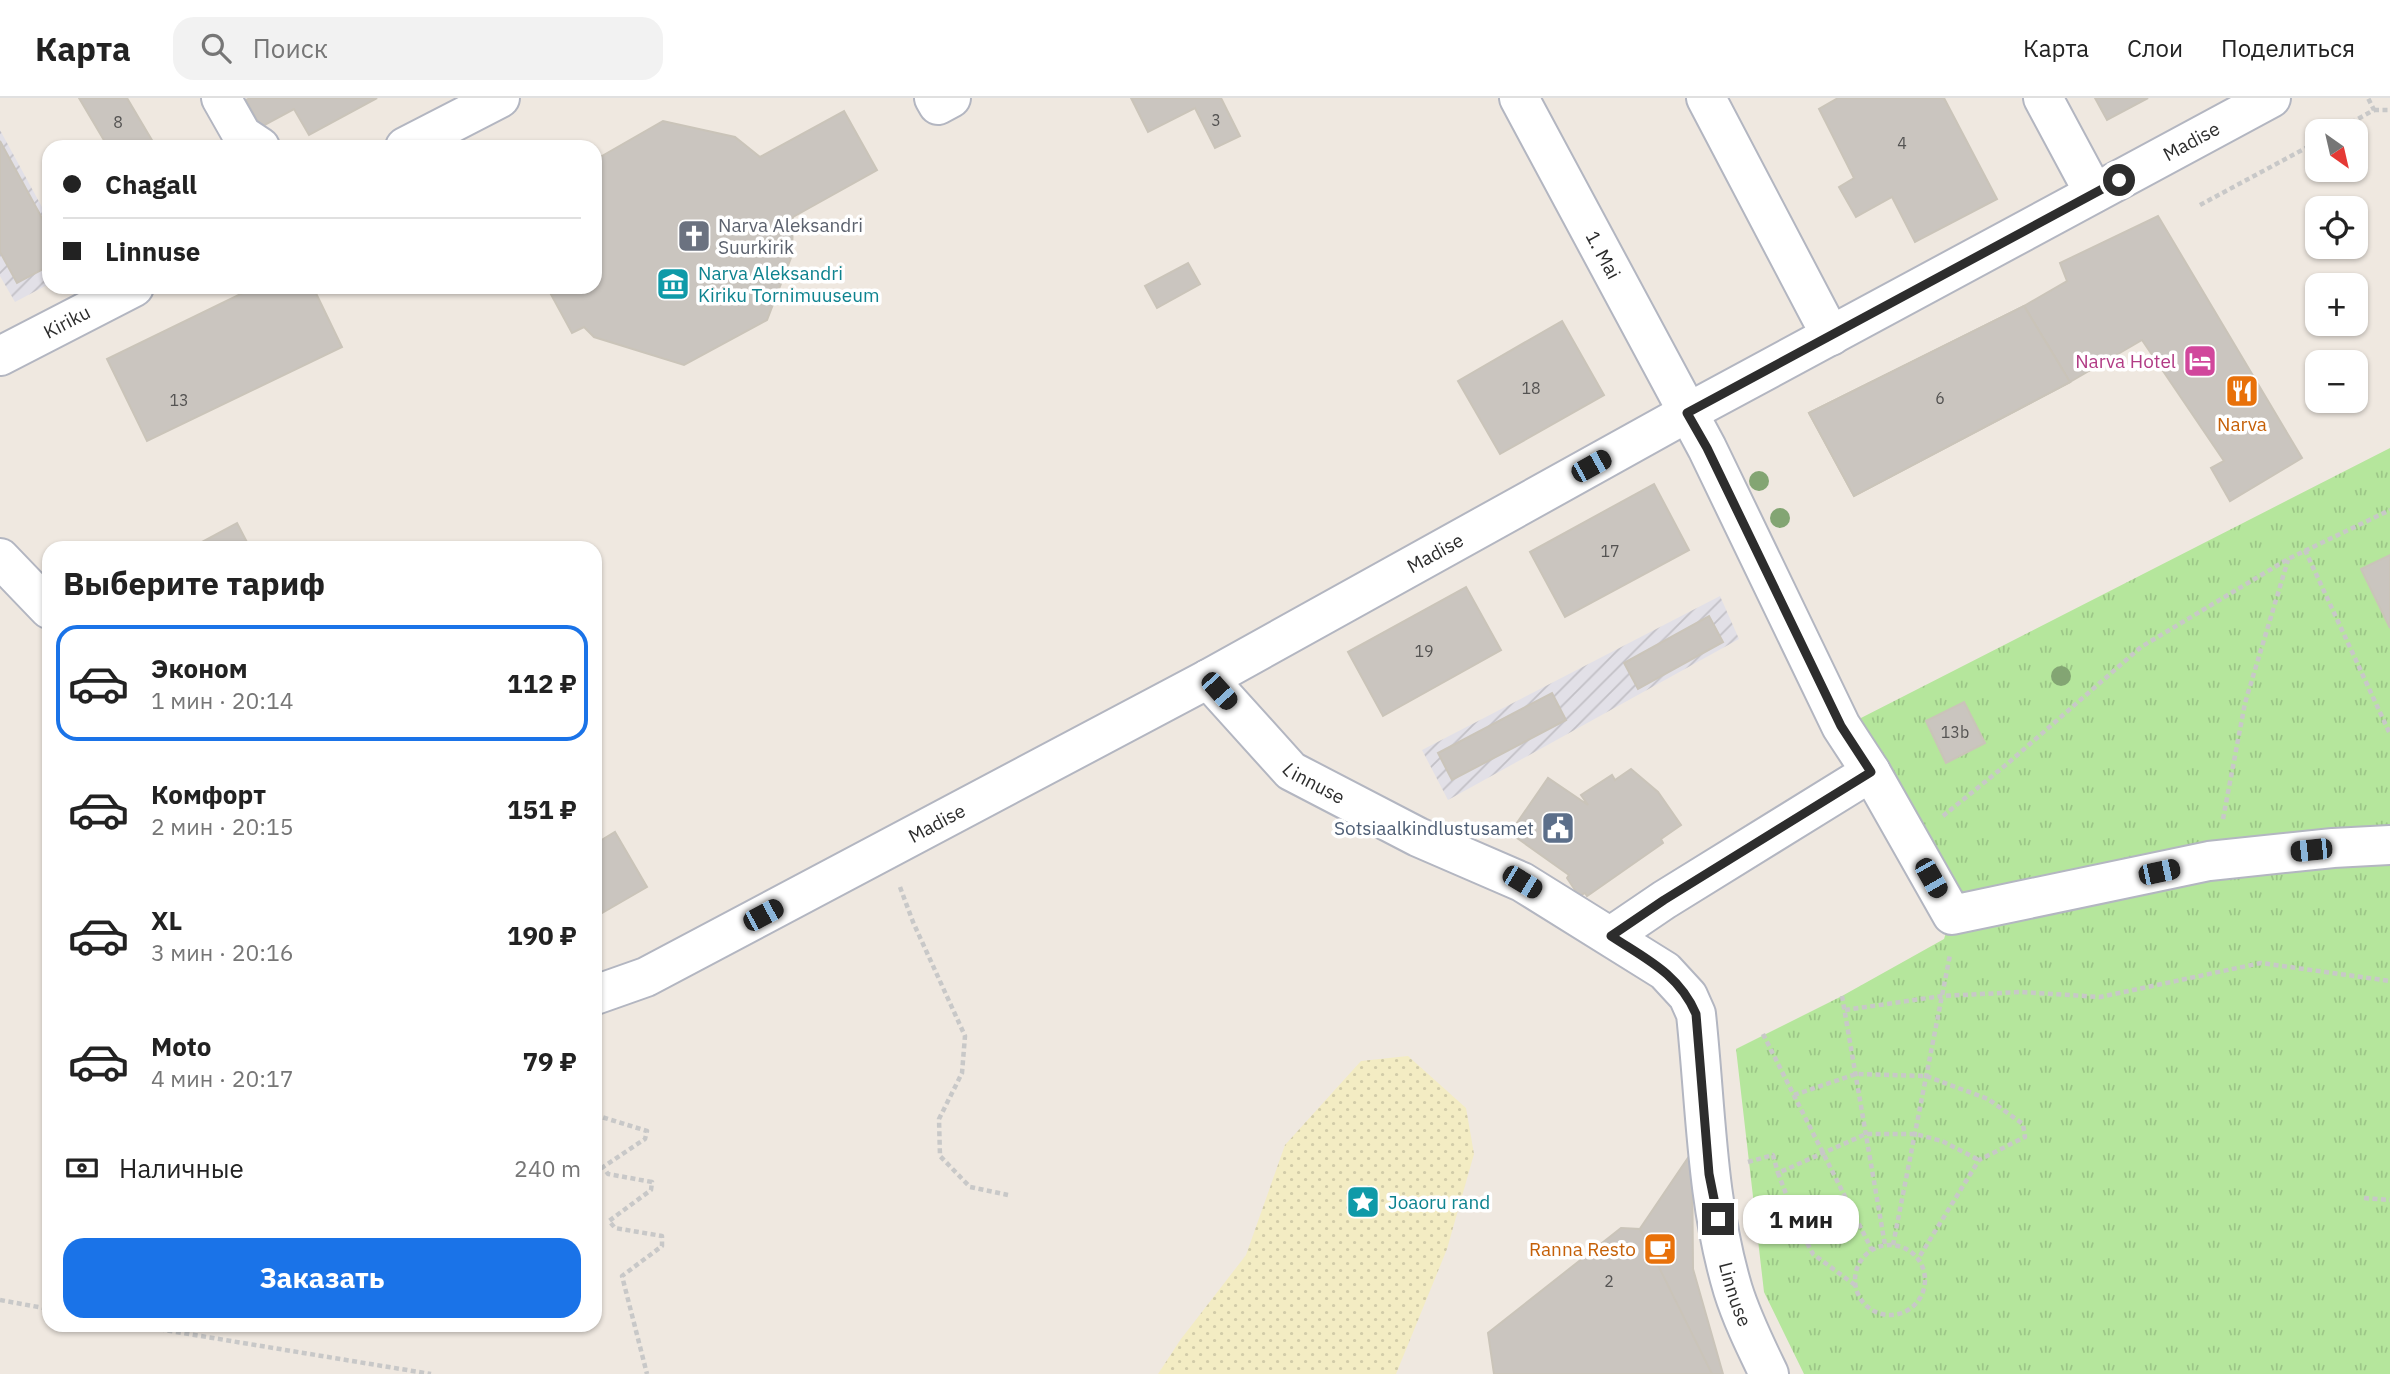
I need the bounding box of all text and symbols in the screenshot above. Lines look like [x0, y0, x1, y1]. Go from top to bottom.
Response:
search box [173, 17, 663, 80]
text: Карта [35, 27, 131, 70]
icon: search [197, 29, 235, 67]
text: Поиск [253, 31, 328, 65]
text: Карта [2023, 32, 2089, 64]
text: Слои [2127, 32, 2183, 64]
text: Поделиться [2221, 32, 2355, 64]
house number: 3 [1211, 110, 1221, 130]
house number: 8 [113, 112, 123, 132]
street label: Madise [2159, 116, 2224, 166]
north arrow [2305, 119, 2368, 182]
map controls [2305, 119, 2368, 413]
house number: 4 [1897, 133, 1907, 153]
route start [2103, 164, 2135, 196]
text: Chagall [105, 167, 197, 201]
button: locate [2305, 196, 2368, 259]
place label: Narva Aleksandri Suurkirik [718, 213, 863, 259]
church icon: Narva Aleksandri Suurkirik [675, 217, 713, 255]
street label: 1. Mai [1580, 226, 1626, 283]
text: Linnuse [105, 234, 200, 268]
place label: Narva Aleksandri Kiriku Tornimuuseum [698, 261, 880, 307]
museum icon: Narva Aleksandri Kiriku Tornimuuseum [654, 265, 692, 303]
button: + [2305, 273, 2368, 336]
street label: Kiriku [39, 300, 94, 344]
hotel icon: Narva Hotel [2181, 342, 2219, 380]
place label: Narva Hotel [2075, 349, 2176, 373]
button: − [2305, 350, 2368, 413]
restaurant icon: Narva [2223, 372, 2261, 410]
house number: 18 [1521, 378, 1541, 398]
house number: 6 [1935, 388, 1945, 408]
house number: 13 [169, 390, 189, 410]
place label: Narva [2217, 412, 2267, 436]
car [1568, 447, 1615, 485]
street label: Madise [1403, 528, 1468, 578]
house number: 17 [1600, 541, 1620, 561]
text: Выберите тариф [63, 562, 325, 604]
house number: 19 [1414, 641, 1434, 661]
text: Эконом [151, 651, 248, 685]
icon: car [67, 652, 130, 715]
text: 112 ₽ [507, 666, 577, 700]
car [1198, 668, 1241, 714]
text: 1 мин · 20:14 [151, 685, 294, 715]
house number: 13b [1941, 722, 1969, 742]
street label: Linnuse [1277, 758, 1349, 809]
text: Комфорт [151, 777, 266, 811]
icon: car [67, 778, 130, 841]
text: 151 ₽ [507, 792, 577, 826]
street label: Madise [904, 798, 969, 848]
public building icon: Sotsiaalkindlustusamet [1539, 809, 1577, 847]
text: 2 мин · 20:15 [151, 811, 294, 841]
place label: Sotsiaalkindlustusamet [1334, 816, 1534, 840]
car [2290, 837, 2333, 863]
car [1912, 855, 1951, 901]
car [2137, 857, 2182, 887]
car [1499, 862, 1546, 902]
car [740, 896, 787, 934]
text: XL [151, 903, 182, 937]
icon: car [67, 904, 130, 967]
text: 190 ₽ [507, 918, 577, 952]
text: 3 мин · 20:16 [151, 937, 294, 967]
text: Moto [151, 1029, 211, 1063]
icon: car [67, 1030, 130, 1093]
text: 79 ₽ [522, 1044, 577, 1078]
text: 4 мин · 20:17 [151, 1063, 294, 1093]
icon: cash [63, 1149, 101, 1187]
text: Наличные [119, 1151, 244, 1185]
text: 240 m [514, 1153, 581, 1183]
place icon: Joaoru rand [1344, 1183, 1382, 1221]
place label: Joaoru rand [1388, 1190, 1490, 1214]
callout: 1 мин [1742, 1194, 1858, 1244]
route end [1702, 1203, 1734, 1235]
text: 1 мин [1769, 1204, 1833, 1234]
cafe icon: Ranna Resto [1641, 1230, 1679, 1268]
place label: Ranna Resto [1529, 1237, 1636, 1261]
button: Заказать [63, 1238, 581, 1318]
street label: Linnuse [1714, 1259, 1757, 1330]
house number: 2 [1604, 1271, 1614, 1291]

